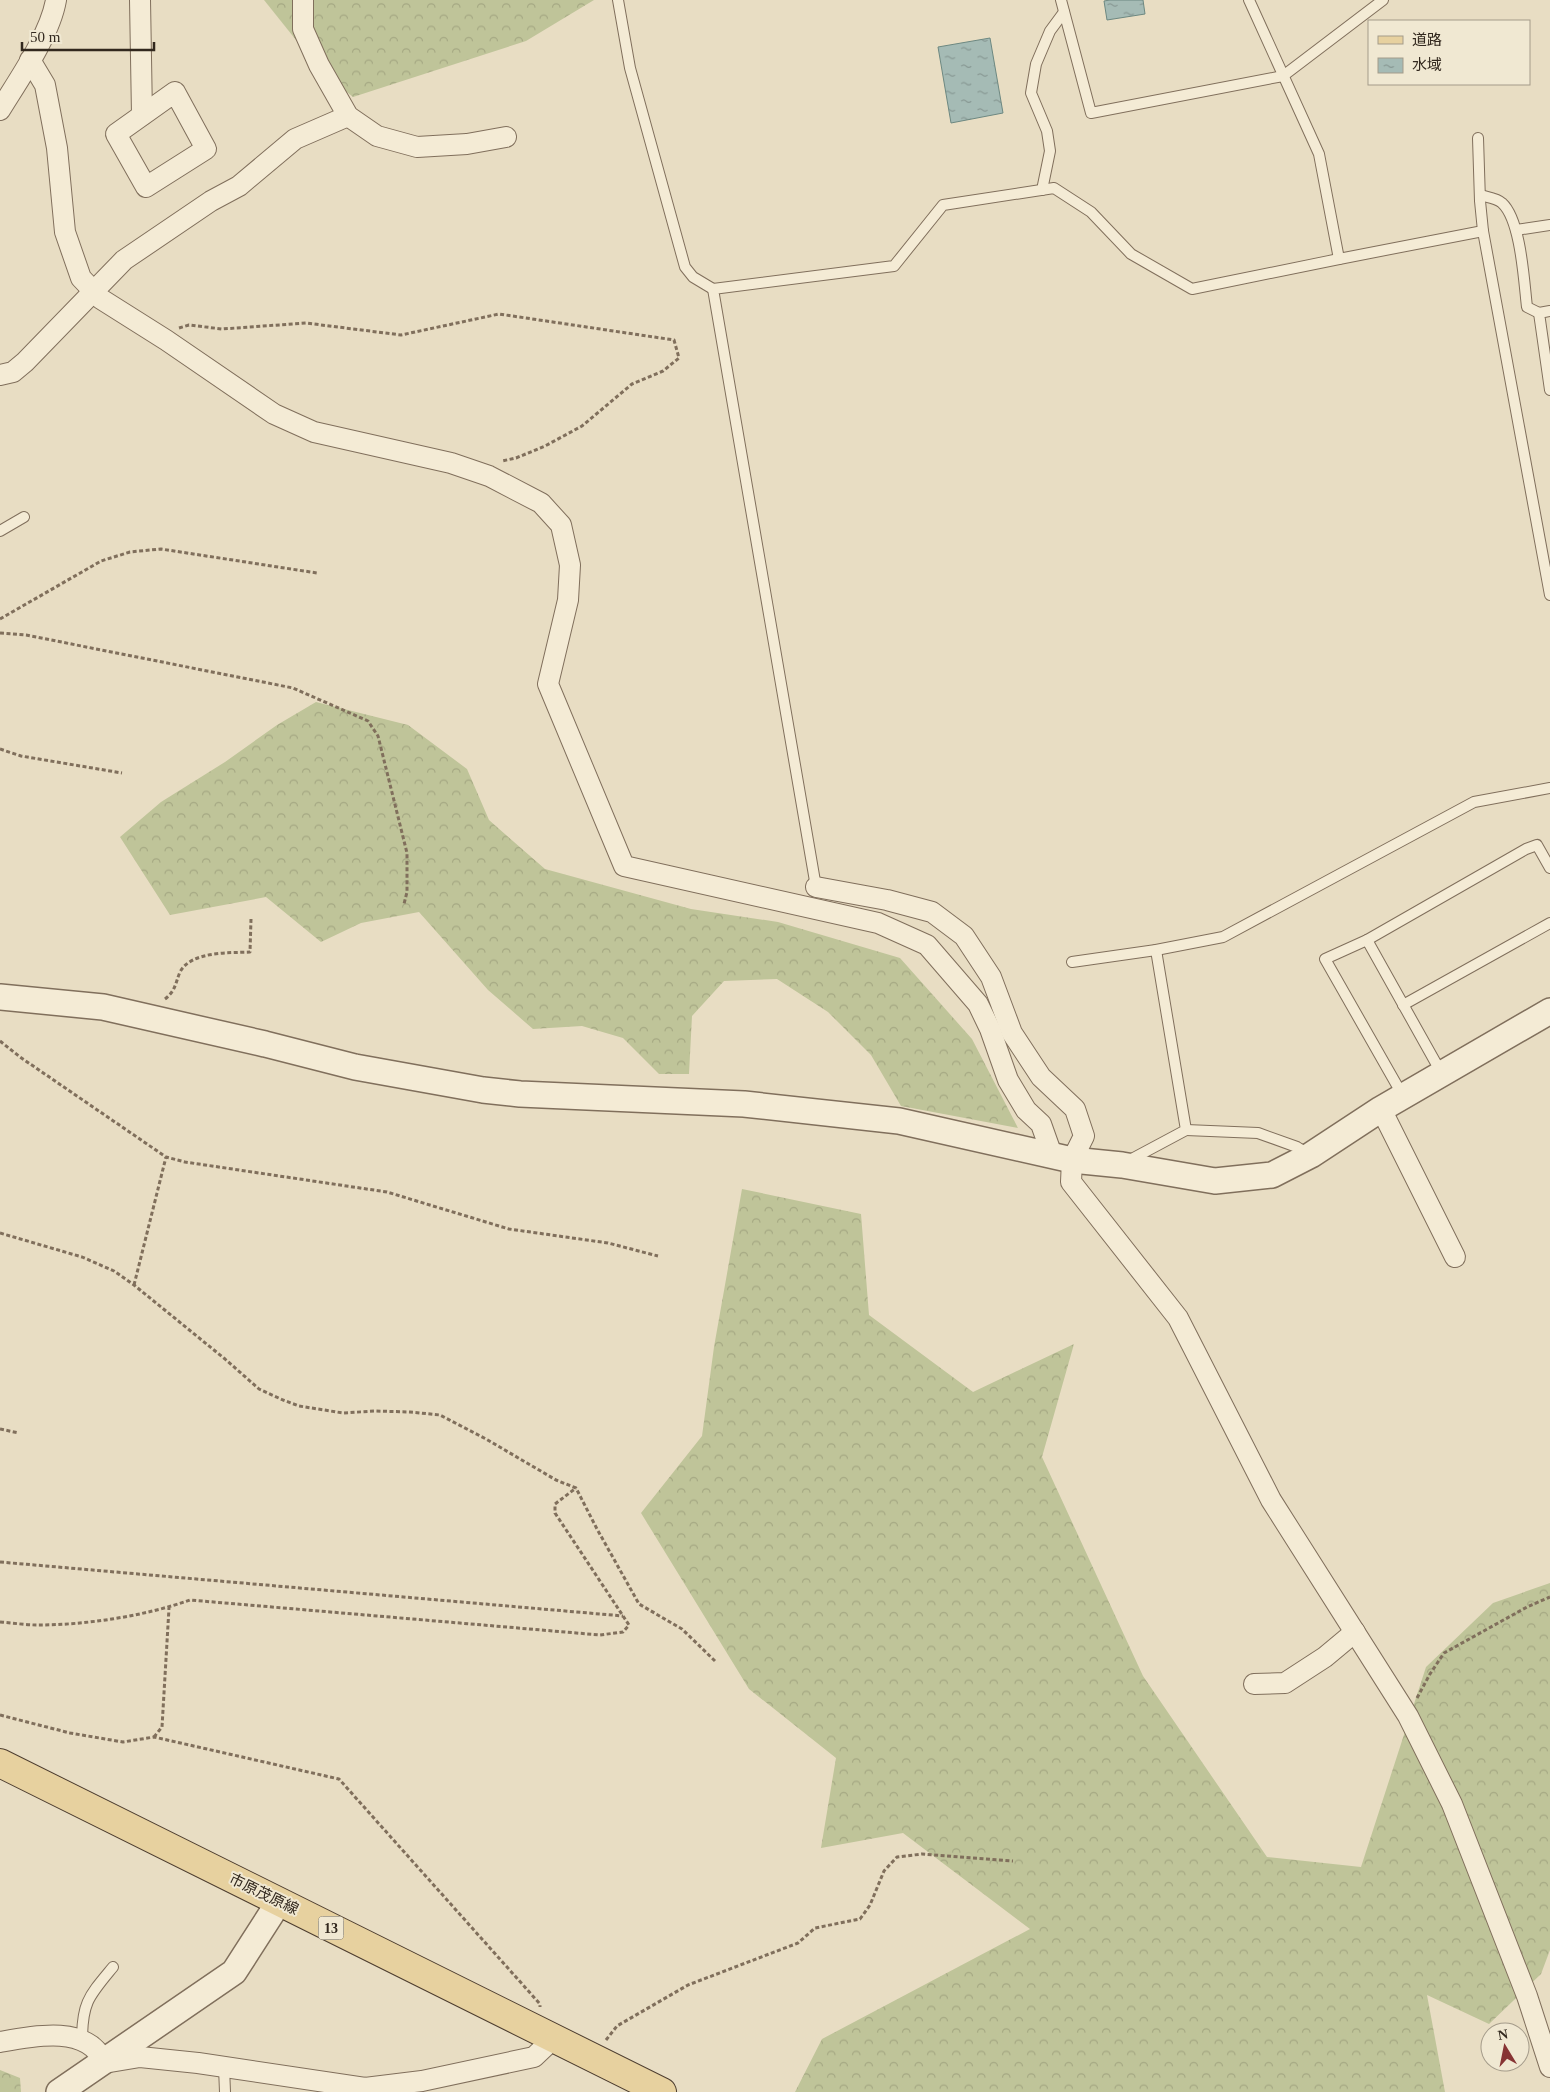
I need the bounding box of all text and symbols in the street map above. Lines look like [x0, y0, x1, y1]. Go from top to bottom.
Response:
scale bar [22, 20, 155, 52]
legend [1368, 20, 1530, 85]
text: 50 m [30, 29, 61, 45]
text: 道路 [1412, 32, 1442, 48]
text: 水域 [1412, 57, 1442, 73]
street label: 市原茂原線 [227, 1870, 301, 1918]
road number: 13 [318, 1916, 344, 1940]
north arrow [1480, 2022, 1530, 2072]
text: N [1497, 2026, 1509, 2043]

